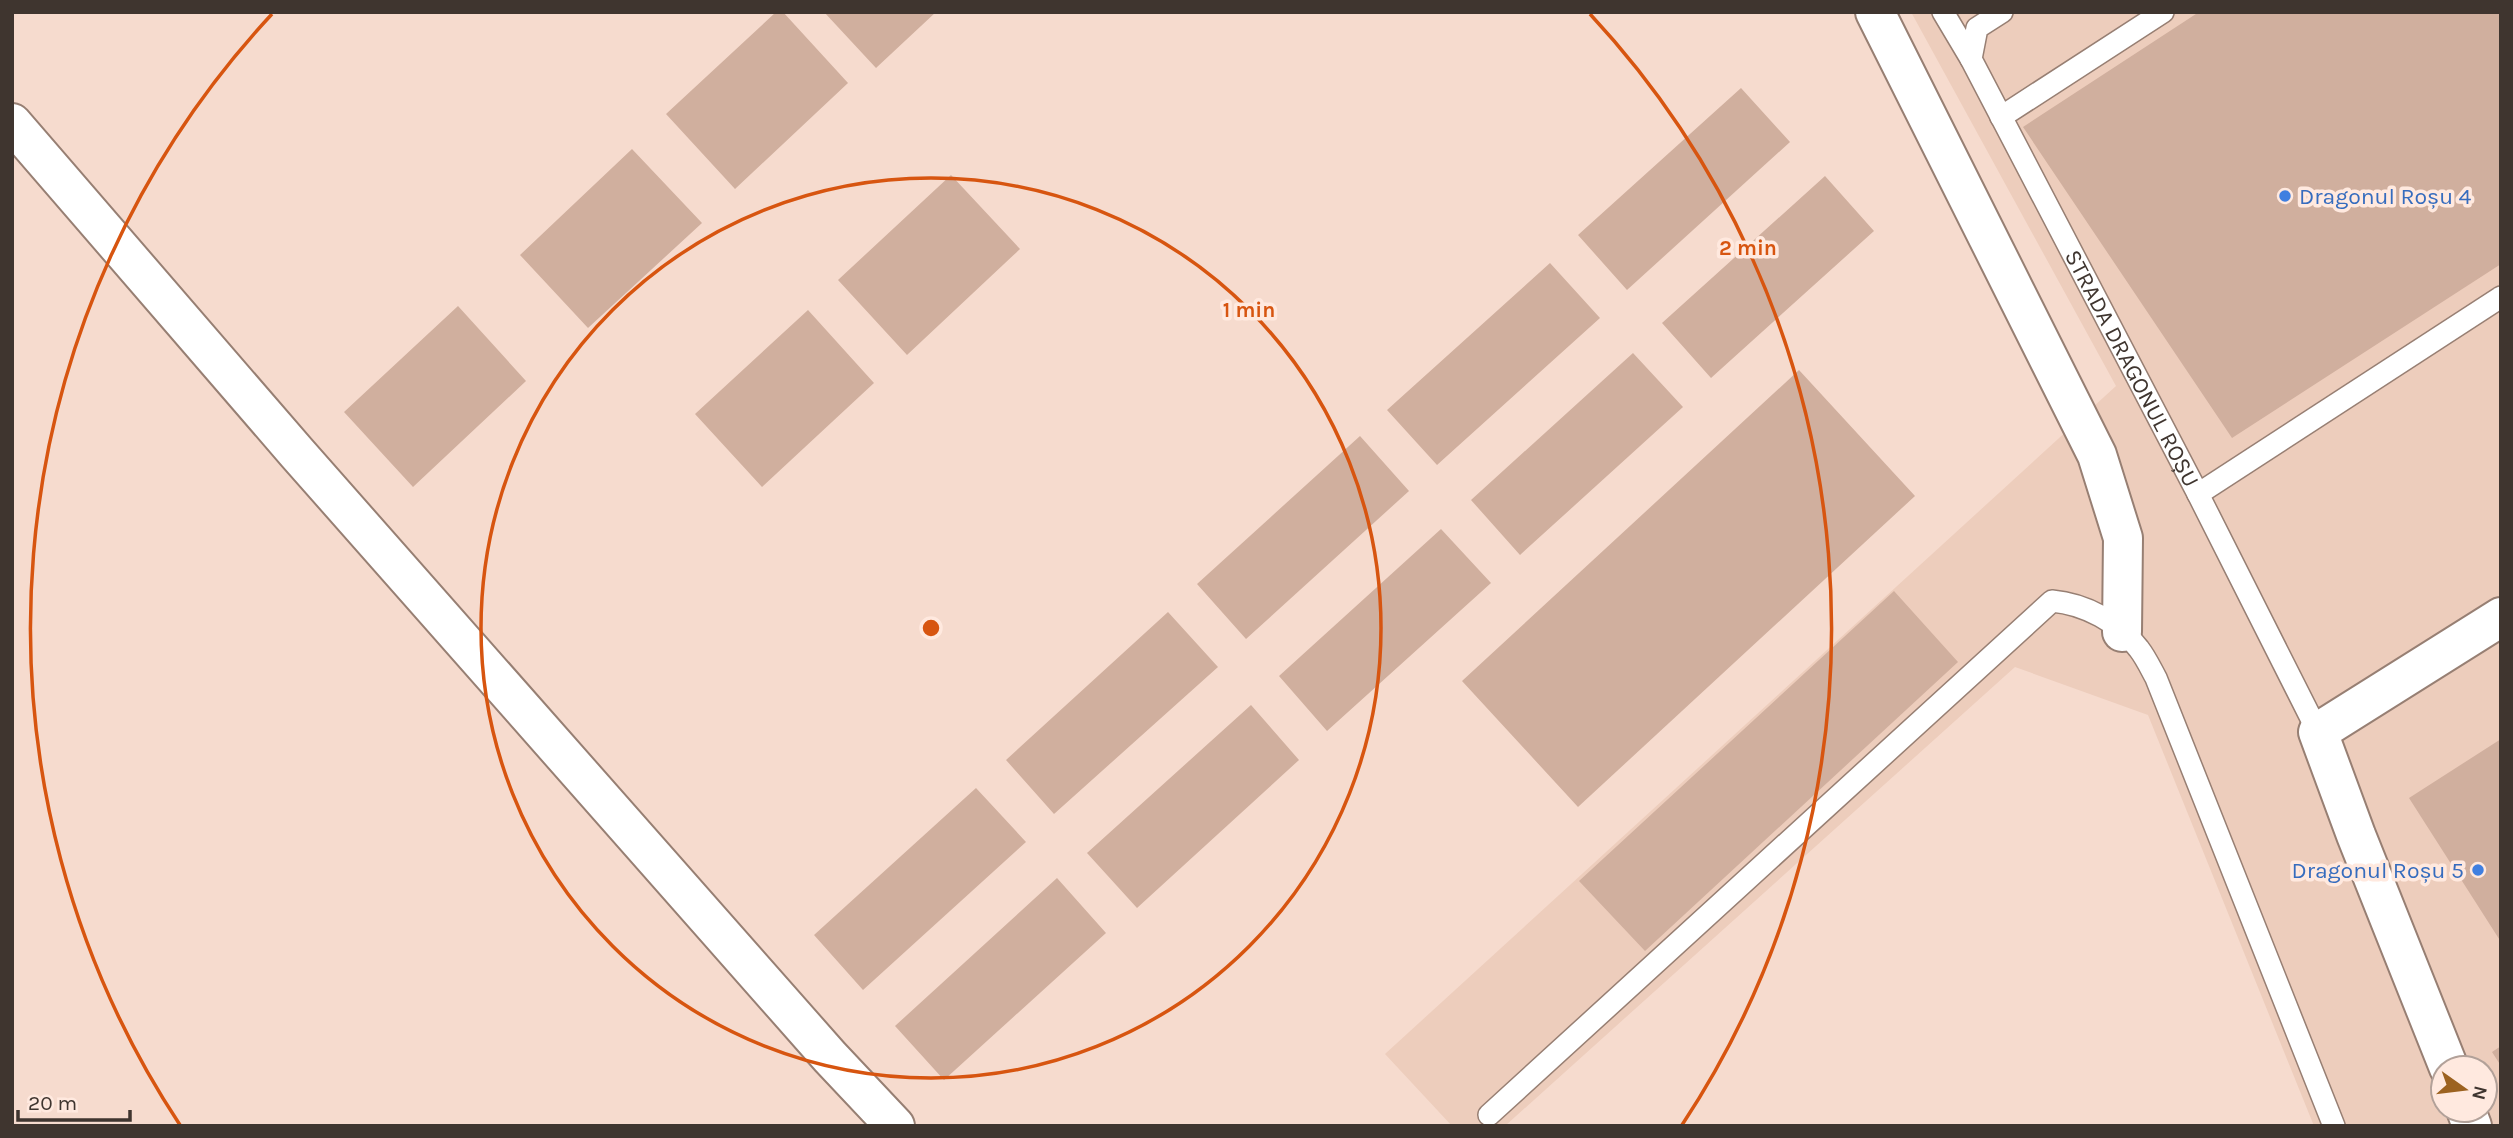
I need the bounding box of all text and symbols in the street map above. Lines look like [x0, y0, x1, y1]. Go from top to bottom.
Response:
place label: Dragonul Roșu 4 [2299, 183, 2472, 210]
marker: Dragonul Roșu 4 [2277, 188, 2293, 204]
text: 2 min [1719, 236, 1777, 260]
street label: STRADA DRAGONUL ROȘU [2059, 245, 2205, 491]
text: 1 min [1223, 298, 1275, 322]
centre of rings [919, 616, 943, 640]
place label: Dragonul Roșu 5 [2291, 857, 2464, 884]
marker: Dragonul Roșu 5 [2470, 862, 2486, 878]
north arrow [2429, 1054, 2499, 1124]
scale bar [18, 1078, 130, 1122]
text: N [2467, 1084, 2492, 1102]
text: 20 m [28, 1091, 77, 1115]

